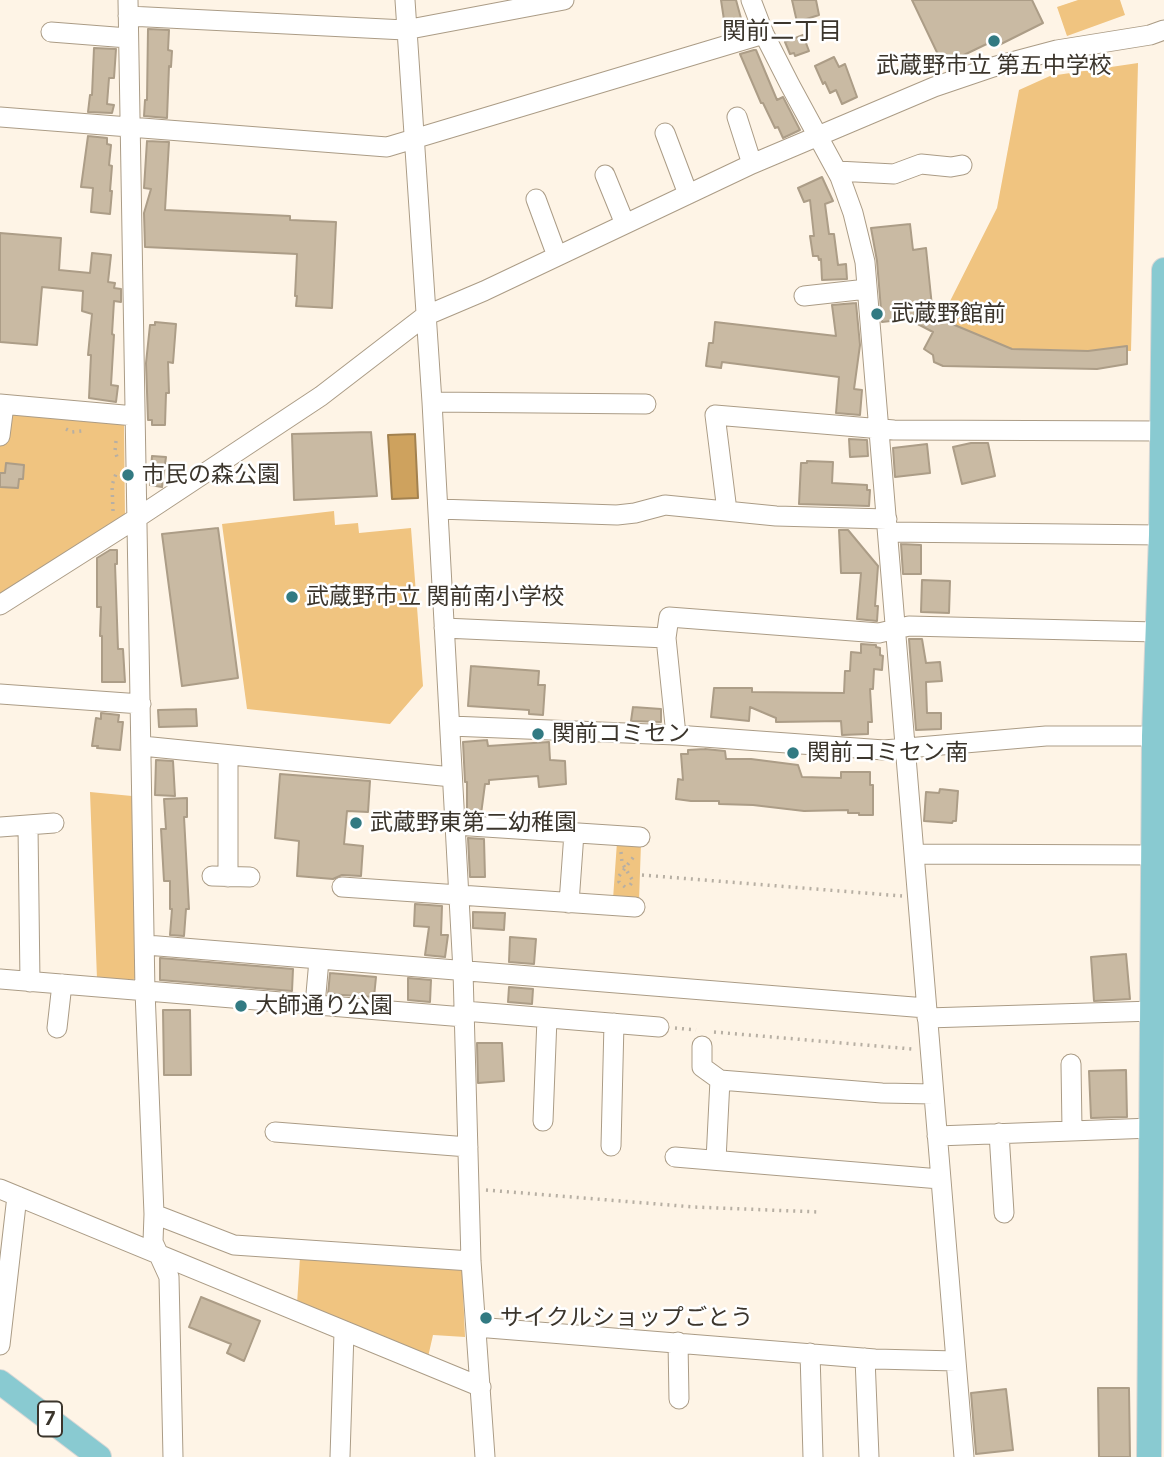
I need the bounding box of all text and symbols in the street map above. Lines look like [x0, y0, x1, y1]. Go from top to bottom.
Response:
district label: 関前二丁目 [722, 18, 842, 46]
marker: 武蔵野市立 第五中学校 [986, 33, 1002, 49]
place label: 武蔵野市立 第五中学校 [876, 52, 1112, 80]
place label: 武蔵野館前 [891, 300, 1006, 328]
marker: 武蔵野館前 [869, 306, 885, 322]
place label: 市民の森公園 [142, 461, 280, 489]
marker: 市民の森公園 [120, 467, 136, 483]
place label: 武蔵野市立 関前南小学校 [306, 583, 564, 611]
marker: 武蔵野市立 関前南小学校 [284, 589, 300, 605]
place label: 関前コミセン [552, 720, 690, 748]
marker: 関前コミセン [530, 726, 546, 742]
place label: 関前コミセン南 [807, 739, 968, 767]
marker: 関前コミセン南 [785, 745, 801, 761]
place label: 武蔵野東第二幼稚園 [370, 809, 577, 837]
marker: 武蔵野東第二幼稚園 [348, 815, 364, 831]
place label: 大師通り公園 [255, 992, 393, 1020]
marker: 大師通り公園 [233, 998, 249, 1014]
place label: サイクルショップごとう [500, 1304, 753, 1332]
marker: サイクルショップごとう [478, 1310, 494, 1326]
road number: 7 [38, 1402, 62, 1436]

